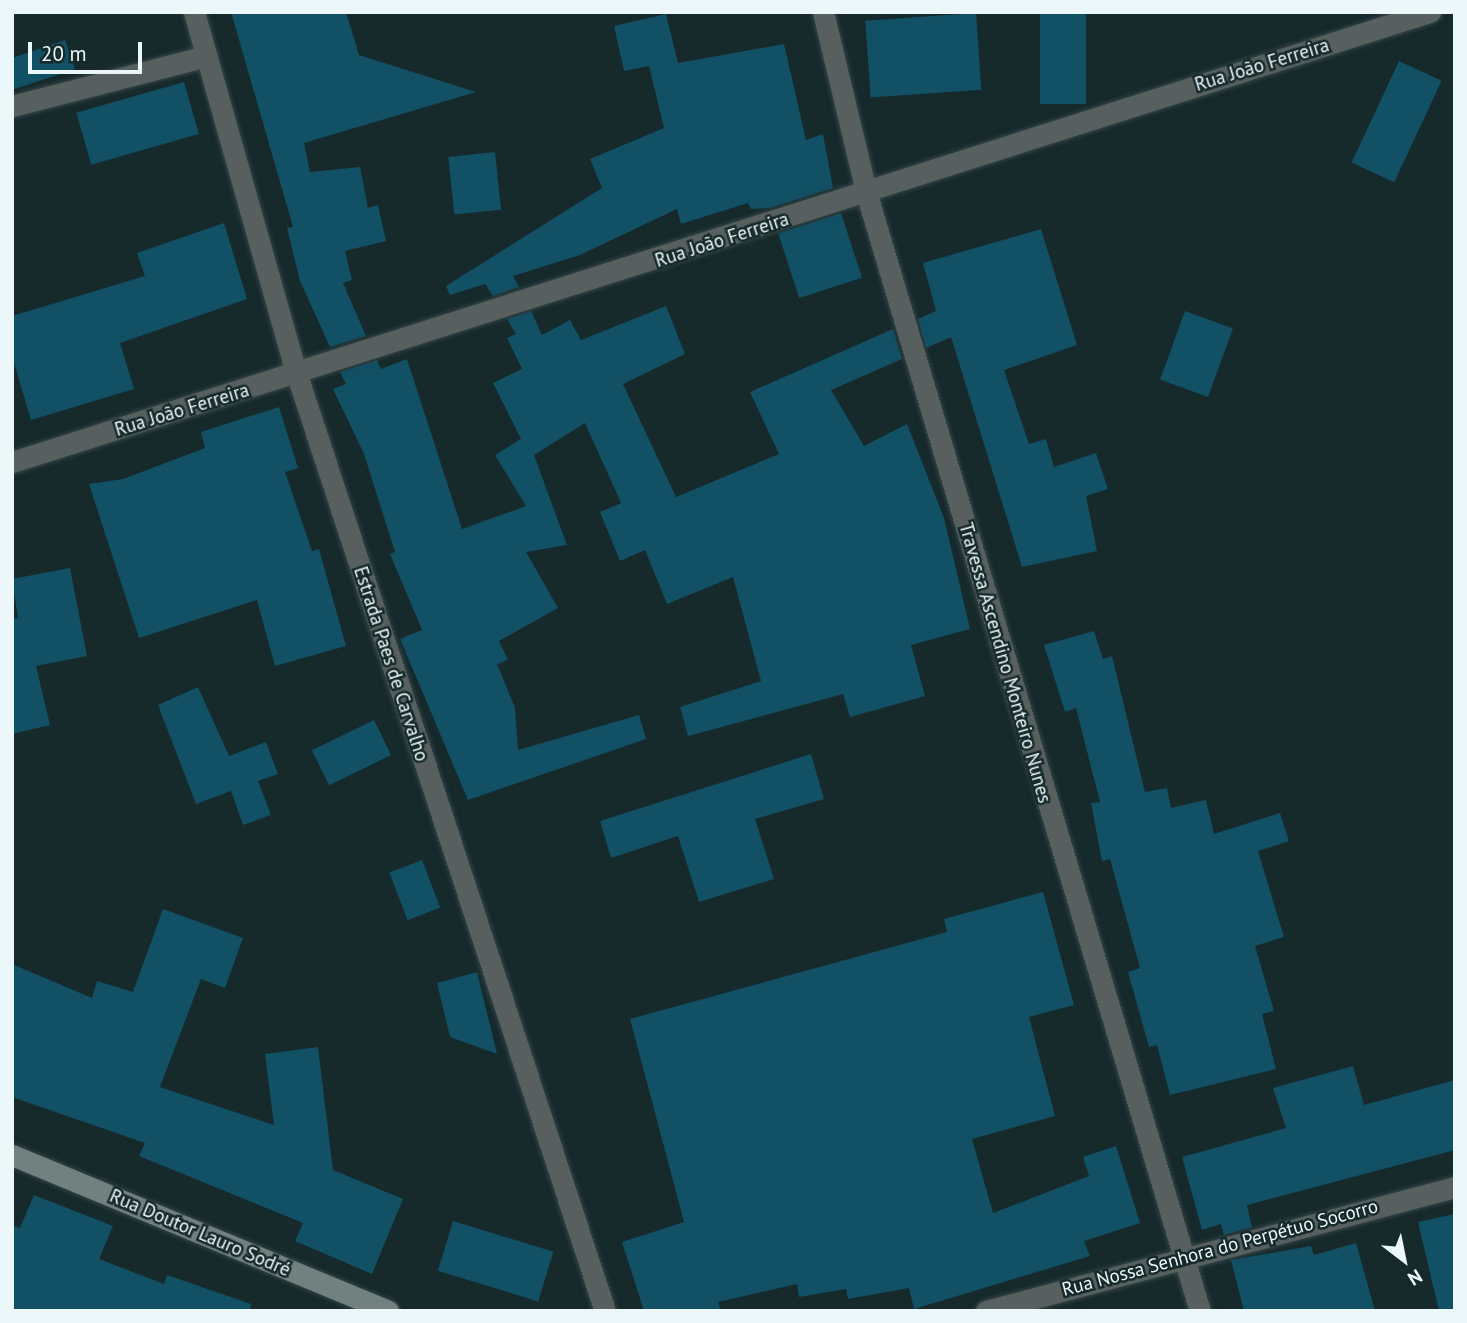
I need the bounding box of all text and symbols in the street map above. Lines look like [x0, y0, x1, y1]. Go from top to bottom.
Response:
scale bar [32, 28, 145, 72]
street label: Rua João Ferreira [1192, 34, 1332, 96]
text: 20 m [41, 40, 87, 67]
street label: Rua João Ferreira [652, 208, 792, 272]
street label: Rua João Ferreira [112, 379, 252, 441]
street label: Travessa Ascendino Monteiro Nunes [954, 520, 1056, 806]
street label: Estrada Paes de Carvalho [349, 564, 433, 764]
street label: Rua Doutor Lauro Sodré [106, 1185, 294, 1281]
street label: Rua Nossa Senhora do Perpétuo Socorro [1060, 1195, 1380, 1301]
north arrow [1369, 1225, 1439, 1295]
text: N [1403, 1264, 1427, 1291]

